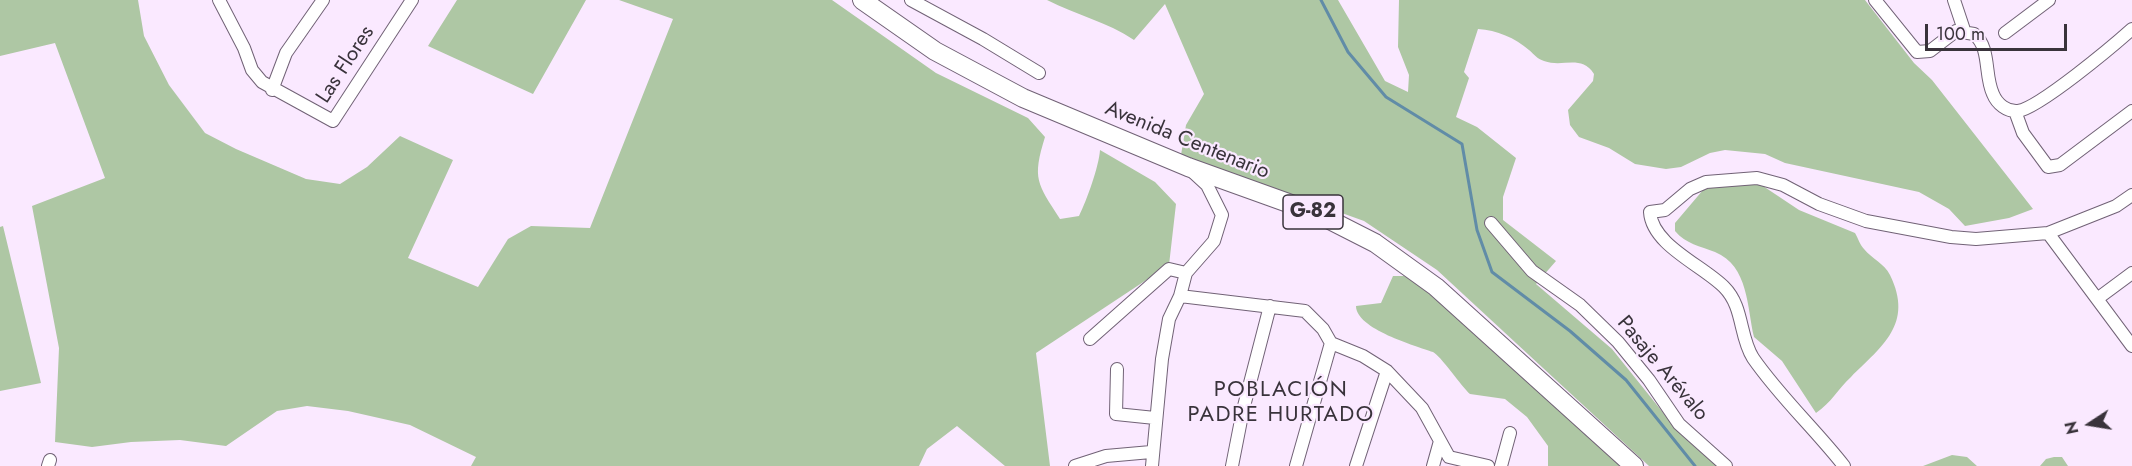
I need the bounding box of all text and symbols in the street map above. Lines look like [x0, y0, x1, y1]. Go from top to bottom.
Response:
scale bar [1928, 12, 2070, 50]
text: 100 m [1936, 21, 1985, 47]
street label: Las Flores [312, 22, 380, 108]
street label: Avenida Centenario [1101, 97, 1273, 185]
road number: G-82 [1283, 195, 1343, 229]
street label: Pasaje Arévalo [1611, 311, 1713, 427]
district label: POBLACIÓN PADRE HURTADO [1187, 378, 1375, 430]
north arrow [2060, 394, 2120, 454]
text: N [2059, 419, 2084, 436]

